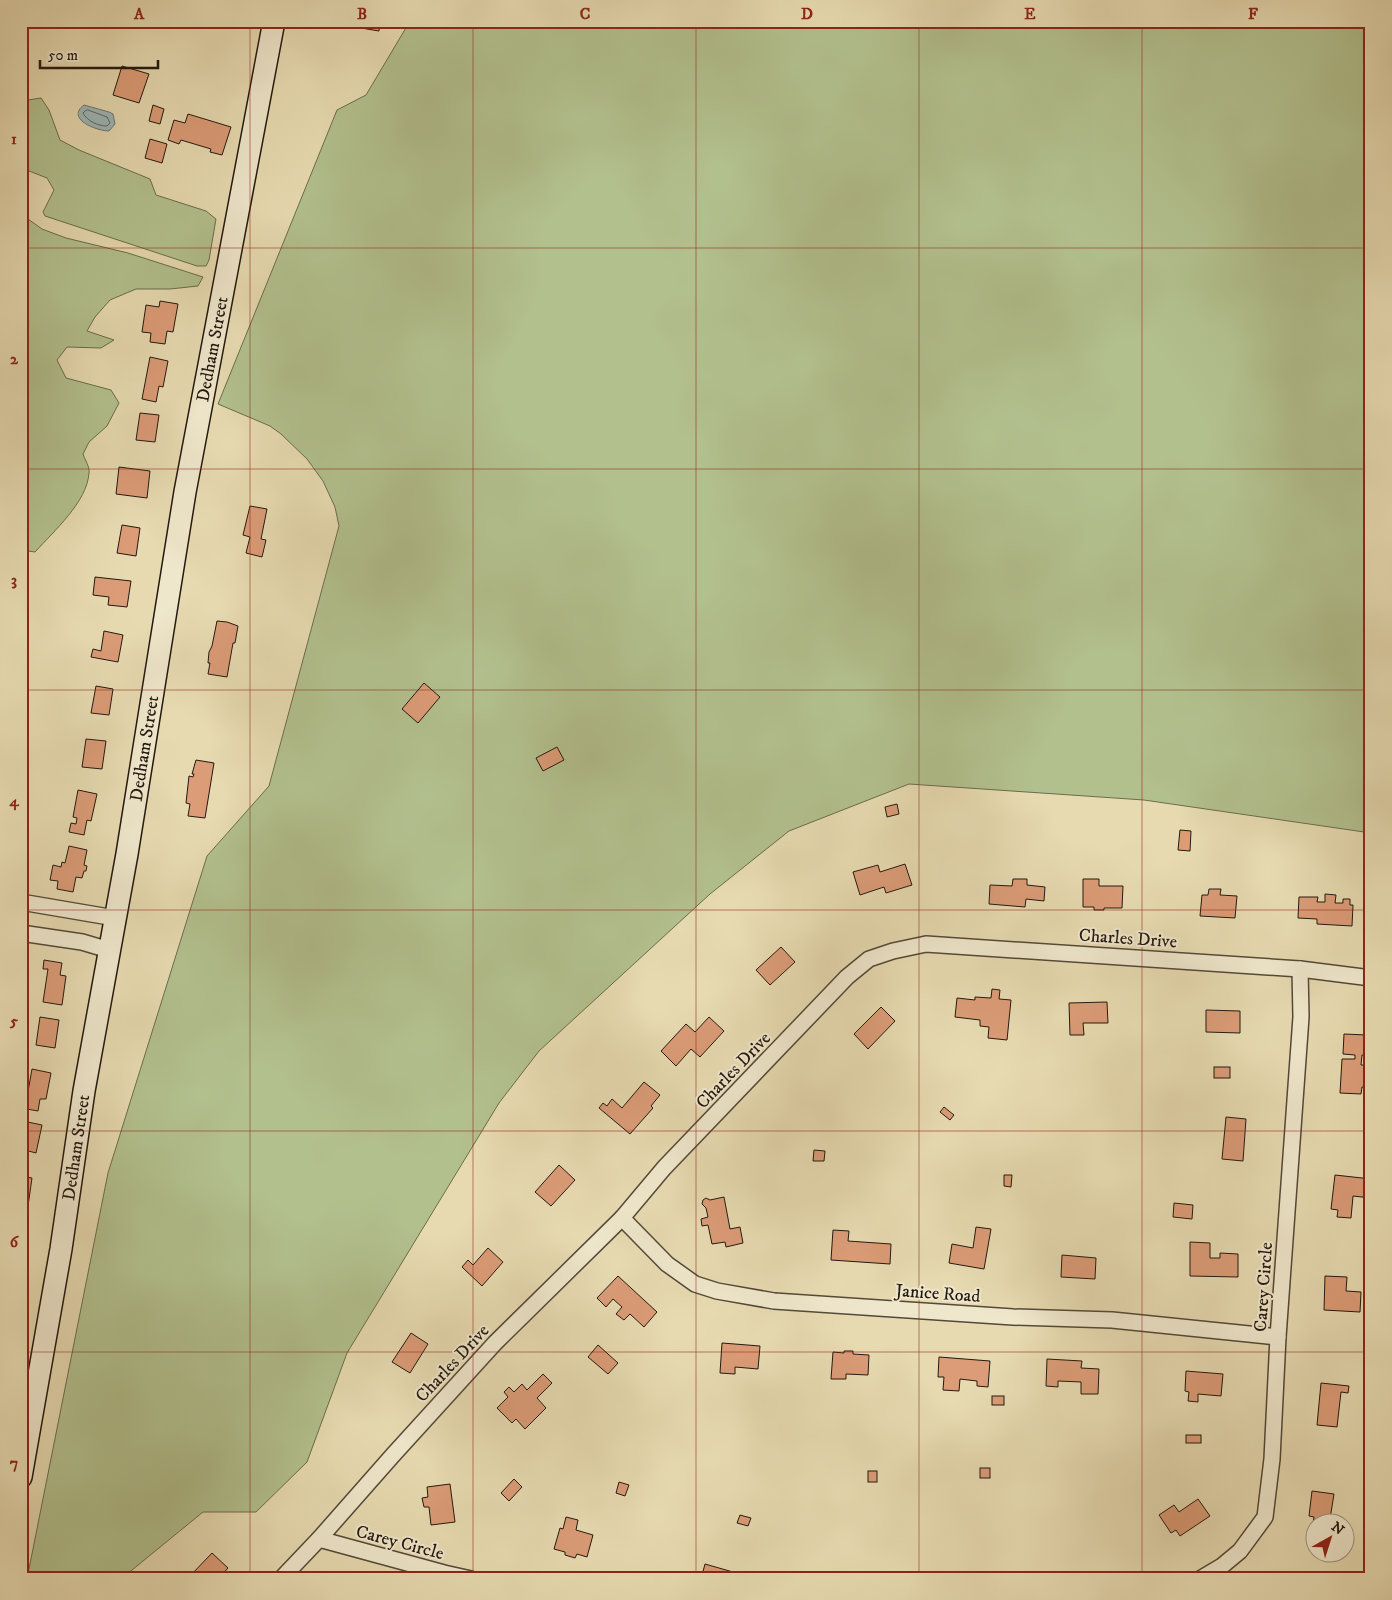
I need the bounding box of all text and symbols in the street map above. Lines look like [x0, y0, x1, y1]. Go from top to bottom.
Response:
text: A [133, 4, 145, 24]
text: B [357, 4, 367, 24]
text: C [580, 4, 590, 24]
text: D [801, 4, 813, 24]
text: E [1024, 4, 1036, 24]
text: F [1248, 4, 1258, 24]
scale bar [40, 38, 158, 70]
text: 50 m [48, 46, 78, 65]
text: 1 [11, 129, 17, 149]
street label: Dedham Street [192, 295, 234, 404]
text: 2 [10, 349, 19, 369]
text: 3 [11, 570, 17, 590]
street label: Dedham Street [126, 694, 164, 803]
text: 4 [8, 791, 19, 811]
street label: Charles Drive [1078, 925, 1178, 953]
text: 5 [9, 1011, 18, 1031]
street label: Charles Drive [692, 1028, 776, 1114]
street label: Dedham Street [58, 1093, 95, 1202]
text: 6 [10, 1232, 20, 1252]
street label: Carey Circle [1250, 1241, 1278, 1333]
street label: Janice Road [893, 1280, 981, 1308]
street label: Charles Drive [411, 1320, 494, 1407]
text: 7 [10, 1453, 18, 1473]
north arrow [1304, 1512, 1354, 1562]
text: N [1327, 1518, 1348, 1540]
street label: Carey Circle [353, 1521, 446, 1565]

